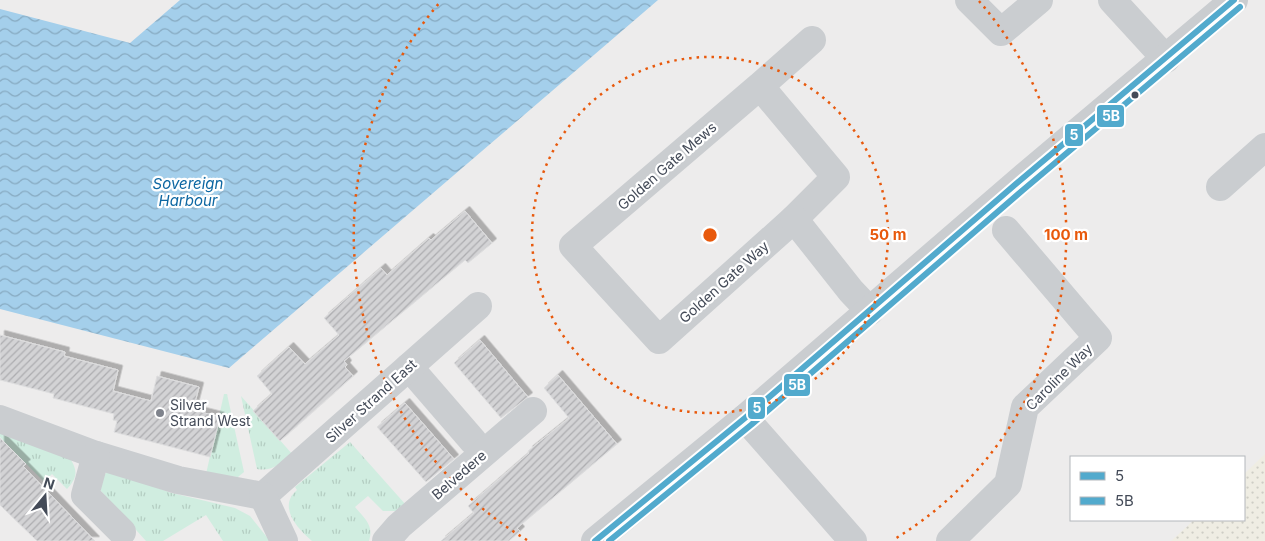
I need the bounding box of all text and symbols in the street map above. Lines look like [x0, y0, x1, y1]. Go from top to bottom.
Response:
unlabelled marker [1130, 90, 1140, 100]
line badge: 5B [1096, 104, 1125, 128]
text: 5B [1102, 107, 1120, 124]
street label: Golden Gate Mews [614, 118, 720, 213]
line badge: 5 [1064, 123, 1084, 147]
text: 5 [1070, 126, 1079, 143]
water label: Sovereign Harbour [153, 174, 224, 210]
text: 50 m [870, 225, 906, 244]
text: 100 m [1044, 225, 1088, 244]
centre of rings [701, 226, 719, 244]
street label: Golden Gate Way [675, 237, 772, 326]
street label: Caroline Way [1022, 340, 1096, 414]
street label: Silver Strand East [322, 355, 420, 446]
line badge: 5B [783, 373, 811, 397]
text: 5B [788, 376, 806, 393]
place label: Silver Strand West [170, 396, 251, 429]
line badge: 5 [747, 396, 766, 420]
text: 5 [753, 399, 762, 416]
marker: Silver Strand West [154, 407, 166, 419]
street label: Belvedere [428, 446, 489, 503]
legend [1070, 456, 1245, 521]
text: 5 [1115, 466, 1124, 485]
north arrow [20, 471, 70, 521]
text: N [41, 473, 57, 493]
text: 5B [1115, 491, 1134, 510]

